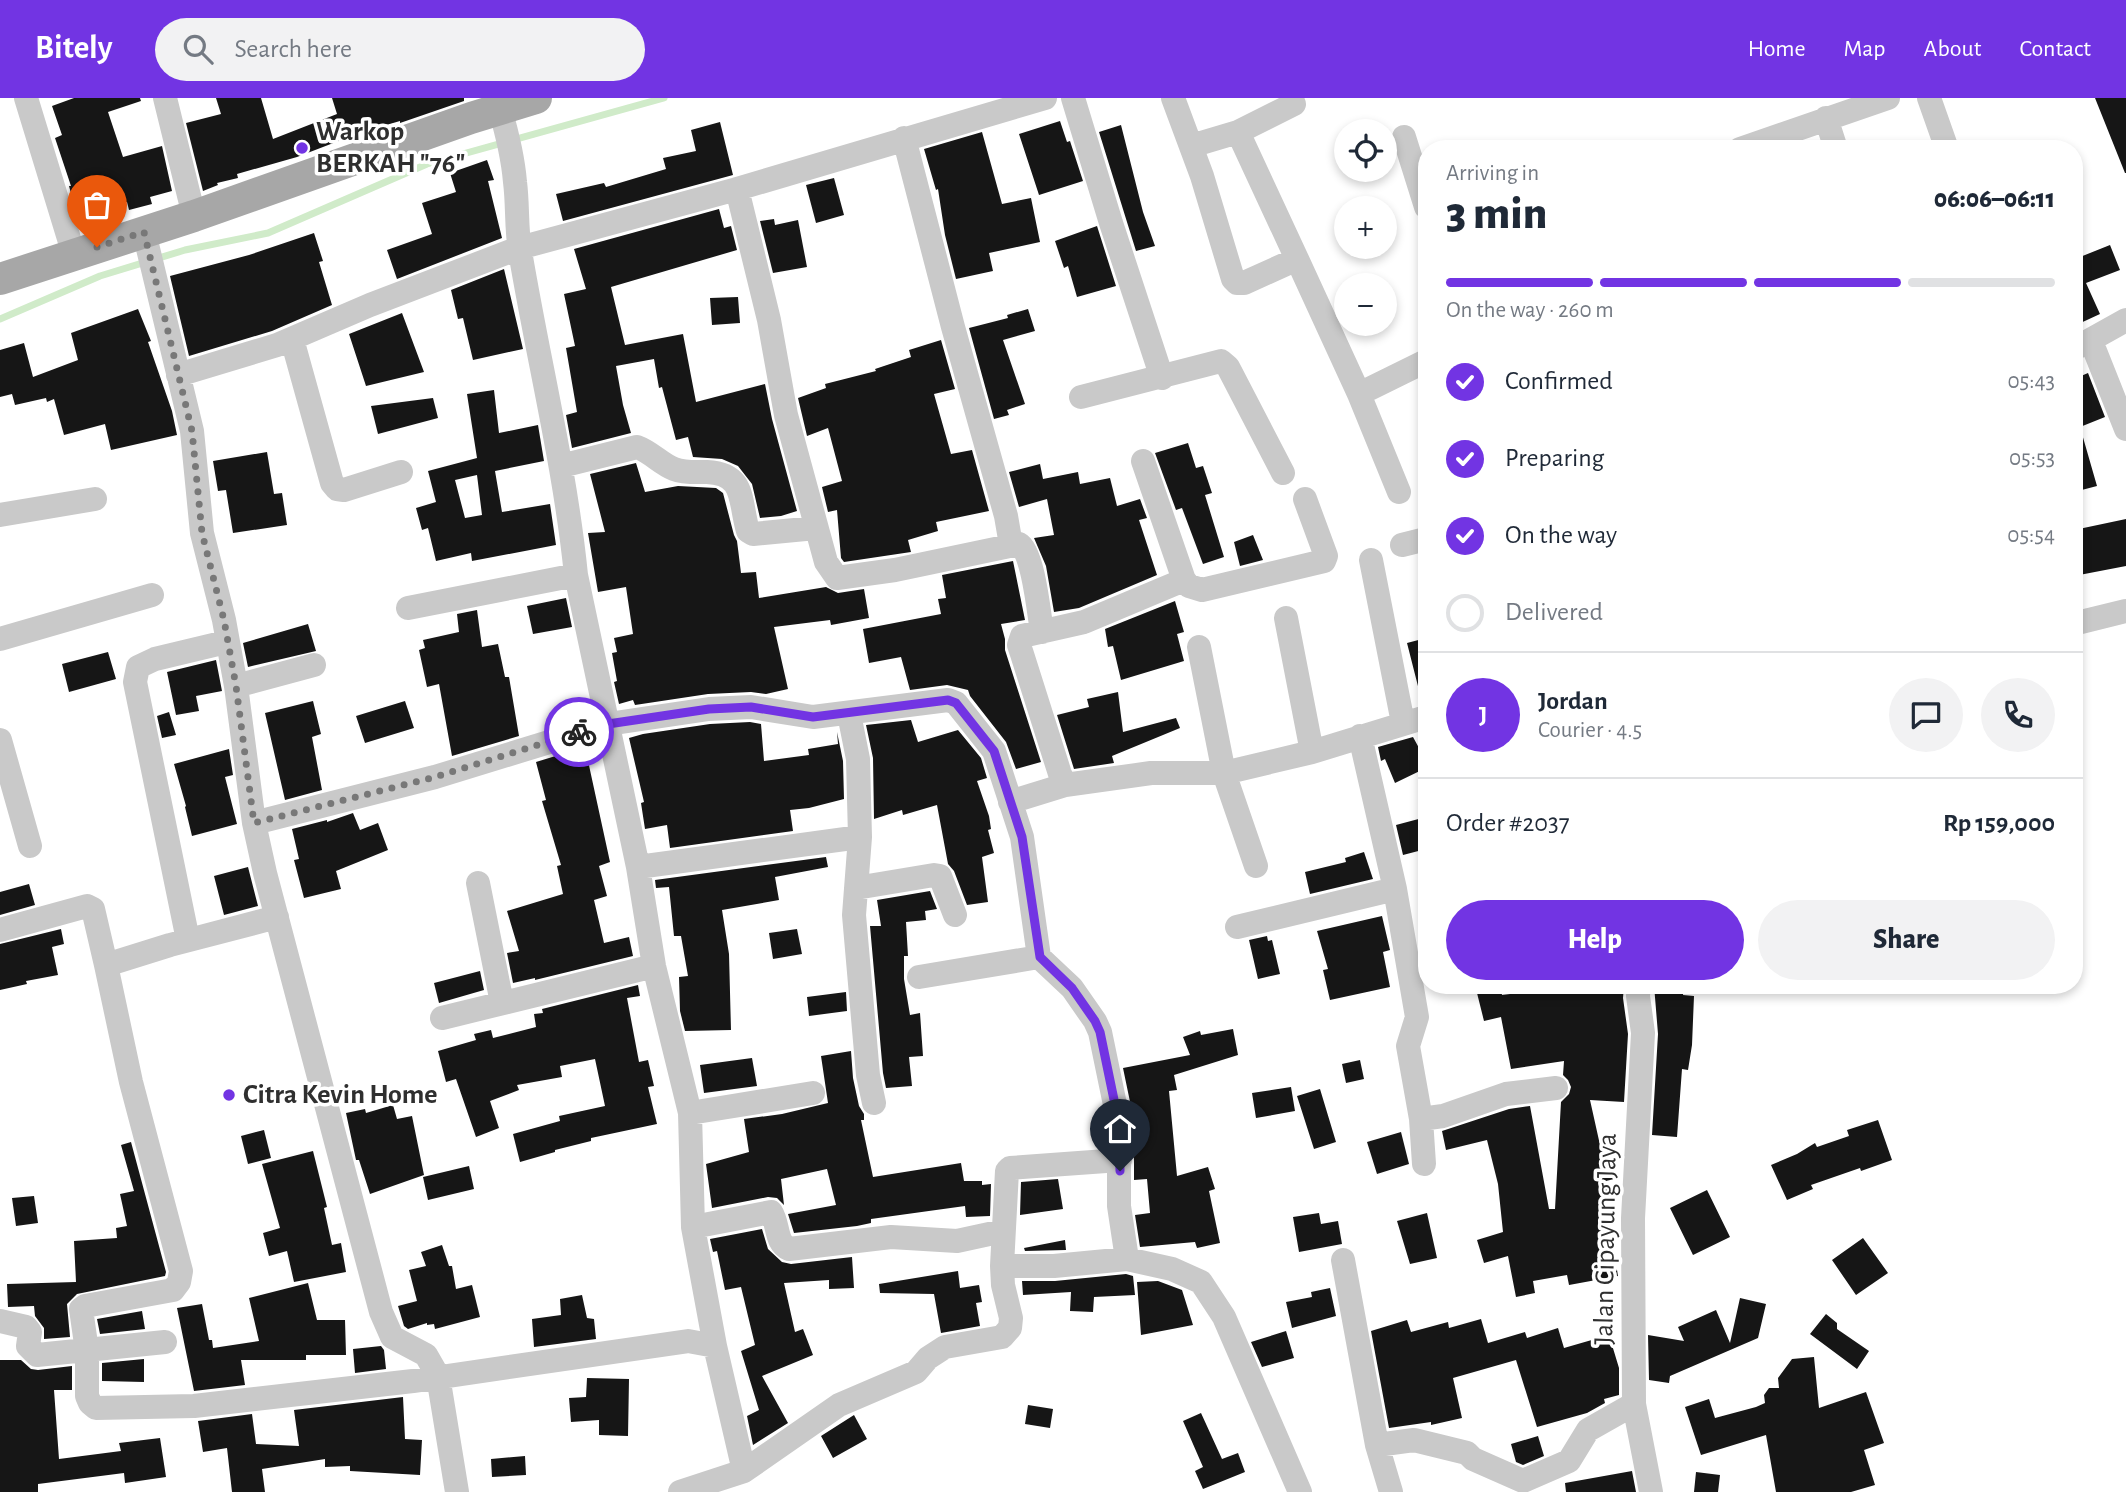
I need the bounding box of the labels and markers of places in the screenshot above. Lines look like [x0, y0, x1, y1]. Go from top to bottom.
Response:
place label: Warkop BERKAH "76" [316, 118, 465, 178]
marker: Warkop BERKAH "76" [294, 140, 310, 156]
pin [67, 175, 127, 247]
place label: Citra Kevin Home [243, 1081, 438, 1109]
marker: Citra Kevin Home [221, 1087, 237, 1103]
pin [1090, 1099, 1150, 1171]

